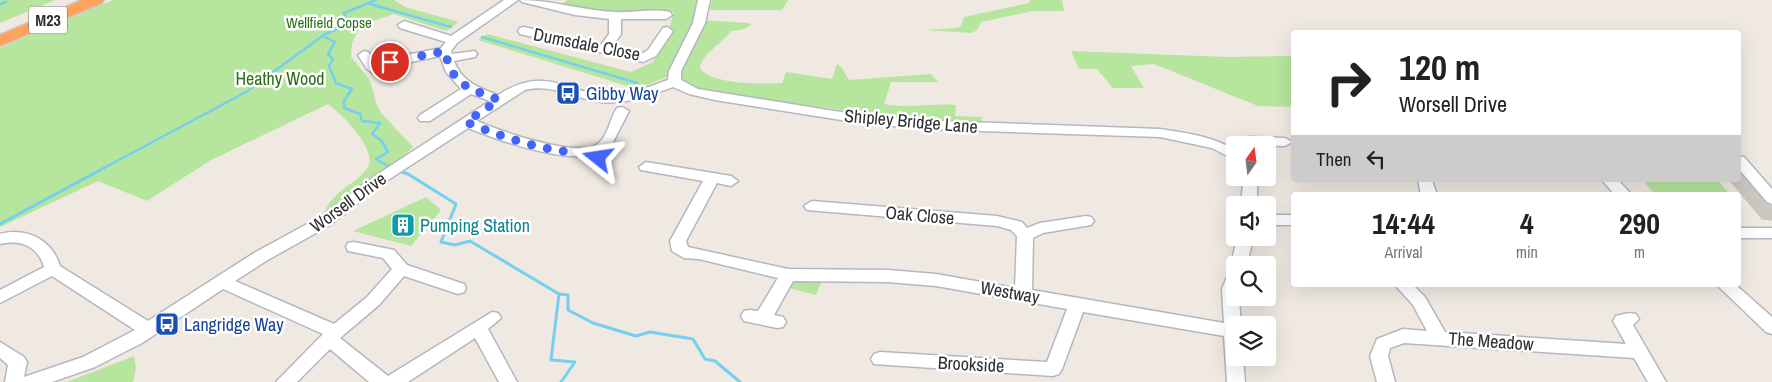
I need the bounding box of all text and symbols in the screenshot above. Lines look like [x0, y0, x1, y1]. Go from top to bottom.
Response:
road number: M23 [29, 6, 67, 34]
park label: Wellfield Copse [286, 12, 372, 33]
street label: Dumsdale Close [531, 21, 643, 67]
pin [369, 41, 411, 83]
text: 120 m [1399, 44, 1480, 91]
icon: arrive [376, 48, 404, 76]
icon: right [1316, 50, 1381, 115]
park label: Heathy Wood [235, 66, 325, 91]
bus stop icon: Gibby Way [555, 80, 581, 106]
place label: Gibby Way [586, 81, 659, 106]
text: Worsell Drive [1399, 89, 1507, 119]
street label: Shipley Bridge Lane [843, 103, 979, 139]
position arrow [571, 131, 623, 183]
north arrow [1226, 136, 1276, 186]
map controls [1226, 136, 1276, 366]
icon: left [1362, 145, 1390, 173]
text: Then [1316, 146, 1352, 172]
street label: Worsell Drive [305, 166, 391, 238]
button: sound [1226, 196, 1276, 246]
street label: Oak Close [885, 200, 955, 230]
text: 14:44 [1372, 203, 1435, 243]
text: 4 [1520, 203, 1534, 243]
text: 290 [1619, 203, 1660, 243]
building icon: Pumping Station [390, 212, 416, 238]
place label: Pumping Station [420, 213, 530, 238]
text: Arrival [1385, 241, 1422, 263]
text: min [1516, 241, 1538, 263]
text: m [1634, 241, 1645, 263]
button: search [1226, 256, 1276, 306]
street label: Westway [978, 275, 1042, 310]
bus stop icon: Langridge Way [154, 311, 180, 337]
place label: Langridge Way [184, 312, 284, 337]
button: layers [1226, 316, 1276, 366]
street label: The Meadow [1448, 326, 1535, 356]
street label: Brookside [937, 350, 1005, 378]

